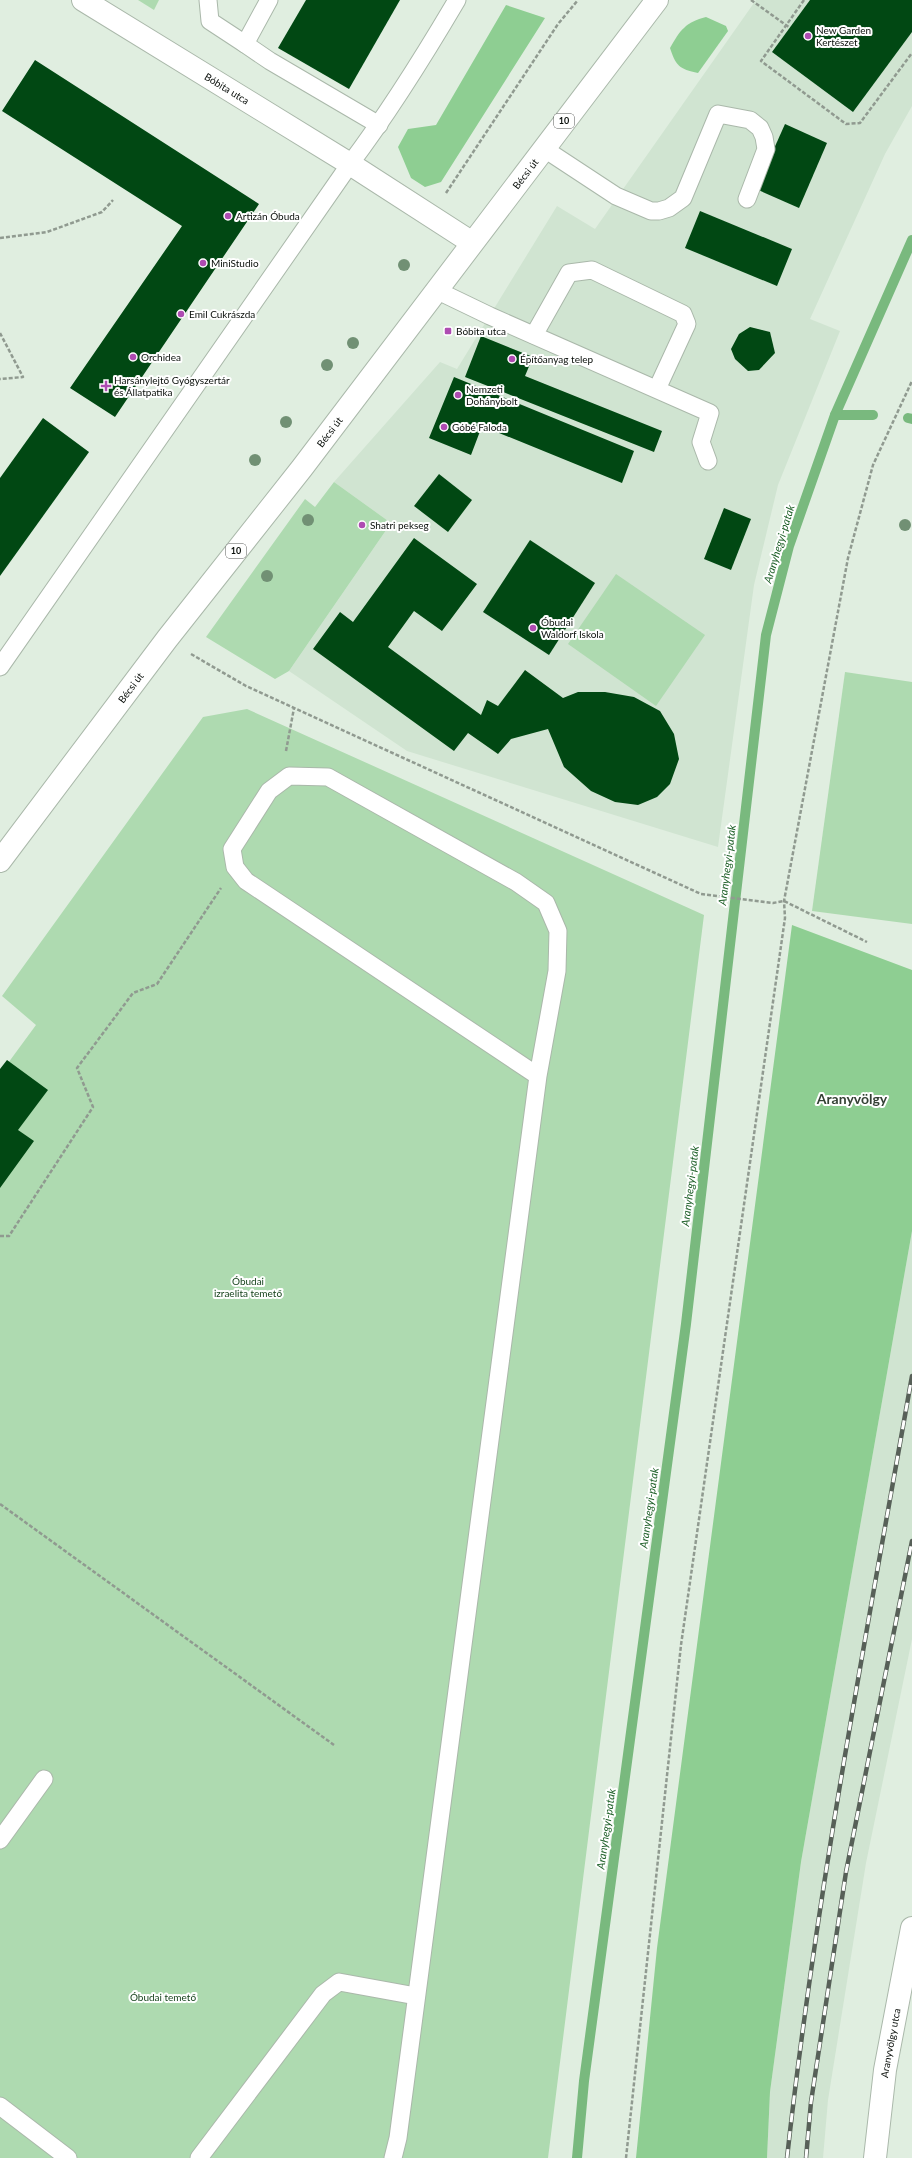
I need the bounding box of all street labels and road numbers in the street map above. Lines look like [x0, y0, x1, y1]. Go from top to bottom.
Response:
street label: Bóbita utca [203, 70, 252, 107]
road number: 10 [554, 114, 574, 128]
street label: Bécsi út [510, 156, 541, 191]
street label: Bécsi út [314, 414, 345, 449]
road number: 10 [226, 544, 246, 558]
street label: Bécsi út [115, 670, 146, 705]
street label: Aranyvölgy utca [878, 2007, 903, 2078]

